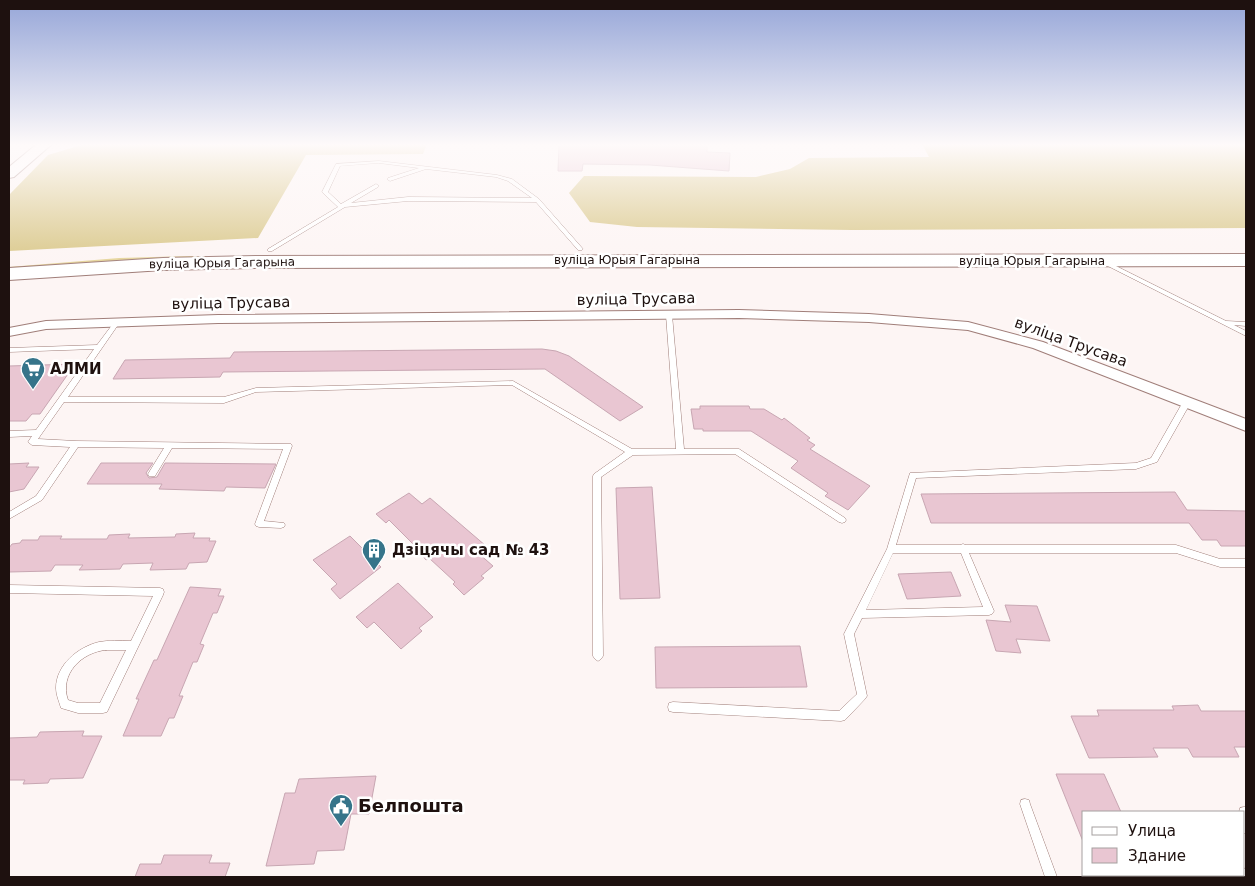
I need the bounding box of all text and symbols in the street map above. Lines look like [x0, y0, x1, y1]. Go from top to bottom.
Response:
street label: вуліца Юрыя Гагарына [554, 253, 700, 267]
street label: вуліца Юрыя Гагарына [959, 254, 1105, 268]
street label: вуліца Юрыя Гагарына [149, 255, 295, 271]
street label: вуліца Трусава [577, 289, 695, 309]
street label: вуліца Трусава [172, 293, 290, 313]
street label: вуліца Трусава [1012, 313, 1130, 371]
supermarket icon: АЛМИ [20, 356, 46, 390]
place label: АЛМИ [50, 360, 102, 378]
building icon: Дзіцячы сад № 43 [361, 537, 387, 571]
place label: Дзіцячы сад № 43 [392, 541, 550, 559]
public building icon: Белпошта [328, 793, 354, 827]
place label: Белпошта [358, 795, 464, 816]
legend [1082, 811, 1245, 876]
text: Улица [1128, 822, 1176, 840]
text: Здание [1128, 847, 1186, 865]

